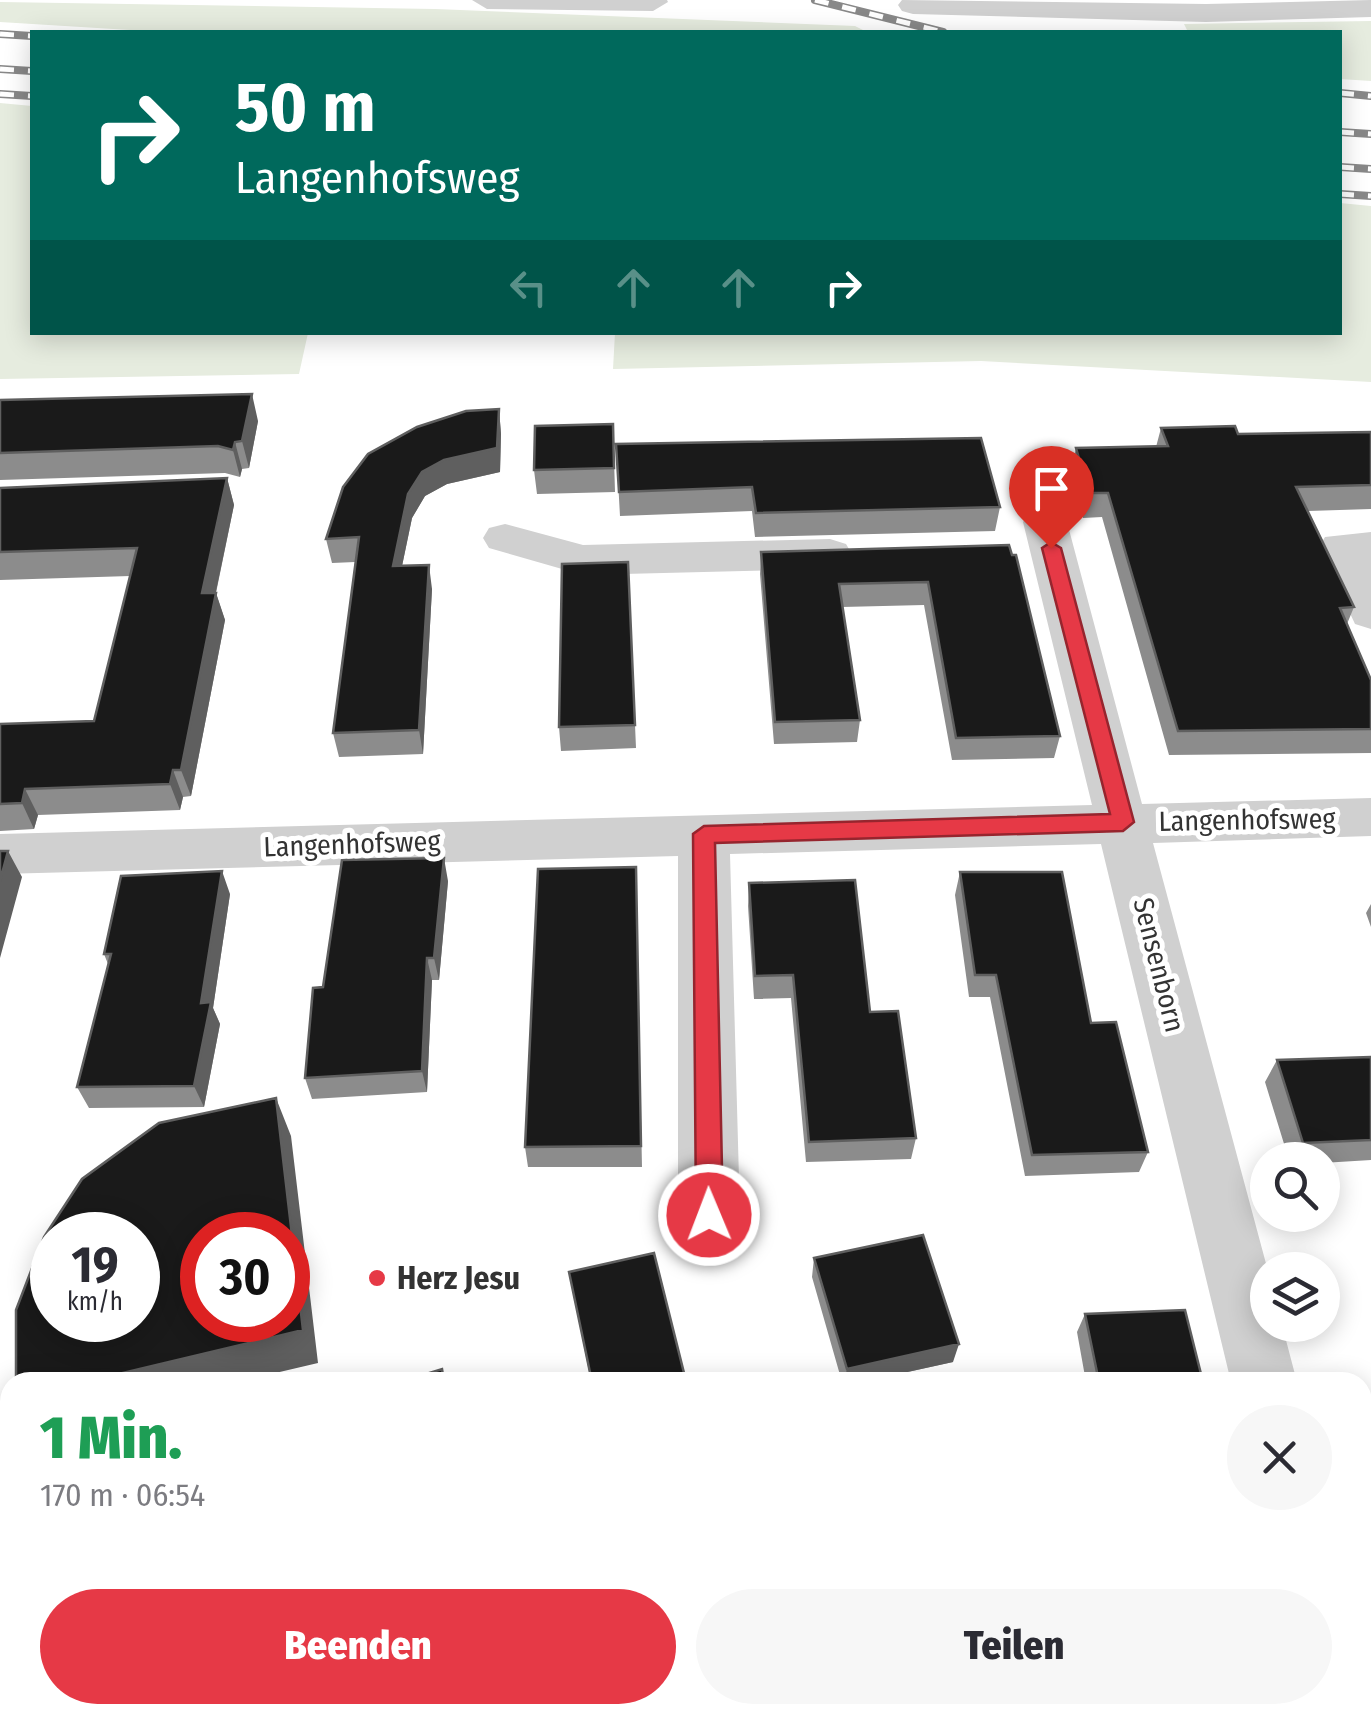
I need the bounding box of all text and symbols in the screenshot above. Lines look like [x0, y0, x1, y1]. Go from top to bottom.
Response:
text: 50 m [235, 66, 376, 150]
icon: right [70, 70, 200, 200]
text: Langenhofsweg [235, 151, 520, 205]
icon: left [501, 260, 556, 315]
icon: ahead [606, 260, 661, 315]
icon: ahead [711, 260, 766, 315]
icon: right [816, 260, 871, 315]
pin [1009, 446, 1094, 549]
icon: arrive [1024, 461, 1079, 516]
street label: Langenhofsweg [1158, 802, 1337, 838]
street label: Langenhofsweg [263, 824, 442, 864]
street label: Sensenborn [1126, 894, 1192, 1036]
map controls [1250, 1142, 1340, 1342]
button: search [1250, 1142, 1340, 1232]
position arrow [657, 1163, 761, 1267]
speed limit sign: 30 [180, 1212, 310, 1342]
text: 19 [71, 1235, 118, 1295]
button: layers [1250, 1252, 1340, 1342]
place label: Herz Jesu [397, 1259, 520, 1297]
marker: Herz Jesu [366, 1267, 388, 1289]
text: km/h [67, 1287, 123, 1317]
text: 1 Min. [40, 1402, 182, 1474]
button: close [1227, 1405, 1332, 1510]
text: 170 m · 06:54 [40, 1476, 205, 1514]
button: Beenden [40, 1589, 676, 1704]
button: Teilen [696, 1589, 1332, 1704]

